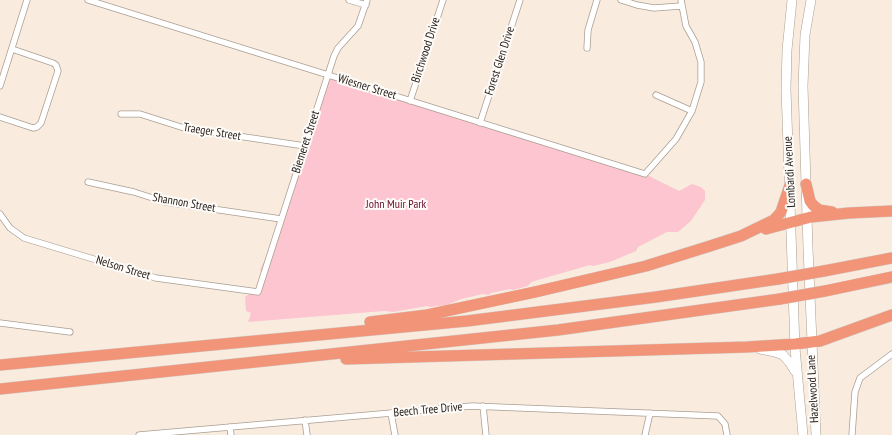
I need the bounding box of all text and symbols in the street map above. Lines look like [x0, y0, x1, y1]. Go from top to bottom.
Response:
street label: Birchwood Drive [409, 15, 443, 85]
street label: Forest Glen Drive [482, 25, 518, 97]
street label: Wiesner Street [336, 71, 398, 103]
street label: Biemeret Street [289, 109, 323, 175]
street label: Traeger Street [182, 120, 242, 144]
street label: Lombardi Avenue [781, 136, 799, 208]
street label: Shannon Street [151, 190, 217, 216]
park label: John Muir Park [366, 198, 426, 212]
street label: Nelson Street [94, 253, 152, 283]
street label: Hazelwood Lane [804, 355, 822, 423]
street label: Beech Tree Drive [393, 400, 463, 420]

